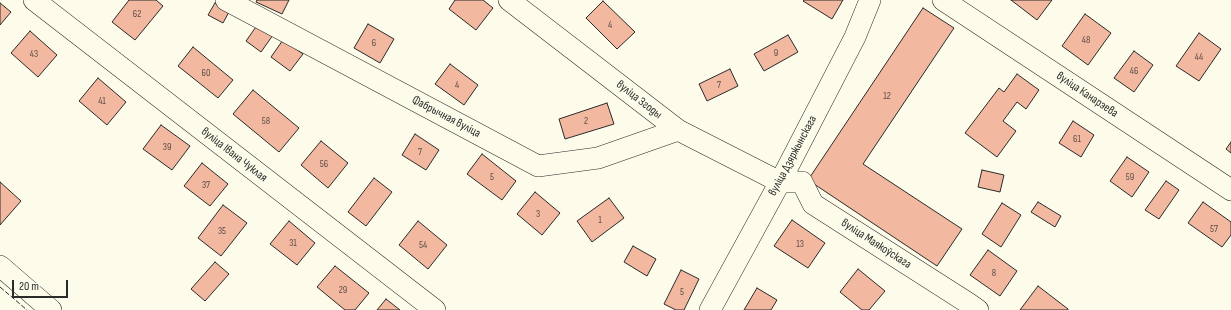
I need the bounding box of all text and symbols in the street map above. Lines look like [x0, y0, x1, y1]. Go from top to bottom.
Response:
house number: 62 [133, 8, 141, 20]
house number: 4 [608, 19, 612, 31]
house number: 48 [1082, 34, 1090, 46]
house number: 6 [372, 37, 376, 49]
house number: 9 [774, 47, 778, 59]
house number: 43 [30, 48, 38, 60]
house number: 44 [1195, 51, 1203, 63]
house number: 46 [1130, 65, 1138, 77]
house number: 60 [202, 67, 210, 79]
street label: вуліца Канарэева [1053, 69, 1121, 121]
street label: вуліца Згоды [613, 78, 665, 122]
house number: 4 [455, 79, 459, 91]
house number: 7 [717, 79, 721, 91]
house number: 12 [883, 90, 891, 102]
street label: Фабрычная вуліца [409, 93, 483, 141]
house number: 41 [98, 95, 106, 107]
street label: вуліца Дзяржынскага [766, 113, 820, 199]
house number: 58 [262, 115, 270, 127]
house number: 2 [584, 115, 588, 127]
street label: вуліца Івана Чуклая [198, 125, 270, 185]
house number: 61 [1073, 133, 1081, 145]
house number: 39 [163, 141, 171, 153]
house number: 7 [418, 146, 422, 158]
house number: 56 [320, 158, 328, 170]
house number: 5 [490, 171, 494, 183]
house number: 59 [1126, 171, 1134, 183]
house number: 37 [202, 179, 210, 191]
house number: 3 [536, 208, 540, 220]
house number: 1 [598, 214, 602, 226]
street label: вуліца Маякоўскага [838, 216, 914, 272]
house number: 57 [1210, 223, 1218, 235]
house number: 35 [218, 225, 226, 237]
house number: 31 [289, 237, 297, 249]
house number: 13 [796, 238, 804, 250]
house number: 54 [419, 239, 427, 251]
house number: 8 [992, 267, 996, 279]
scale bar [14, 272, 70, 298]
text: 20 m [19, 279, 39, 294]
house number: 29 [339, 284, 347, 296]
house number: 5 [680, 286, 684, 298]

